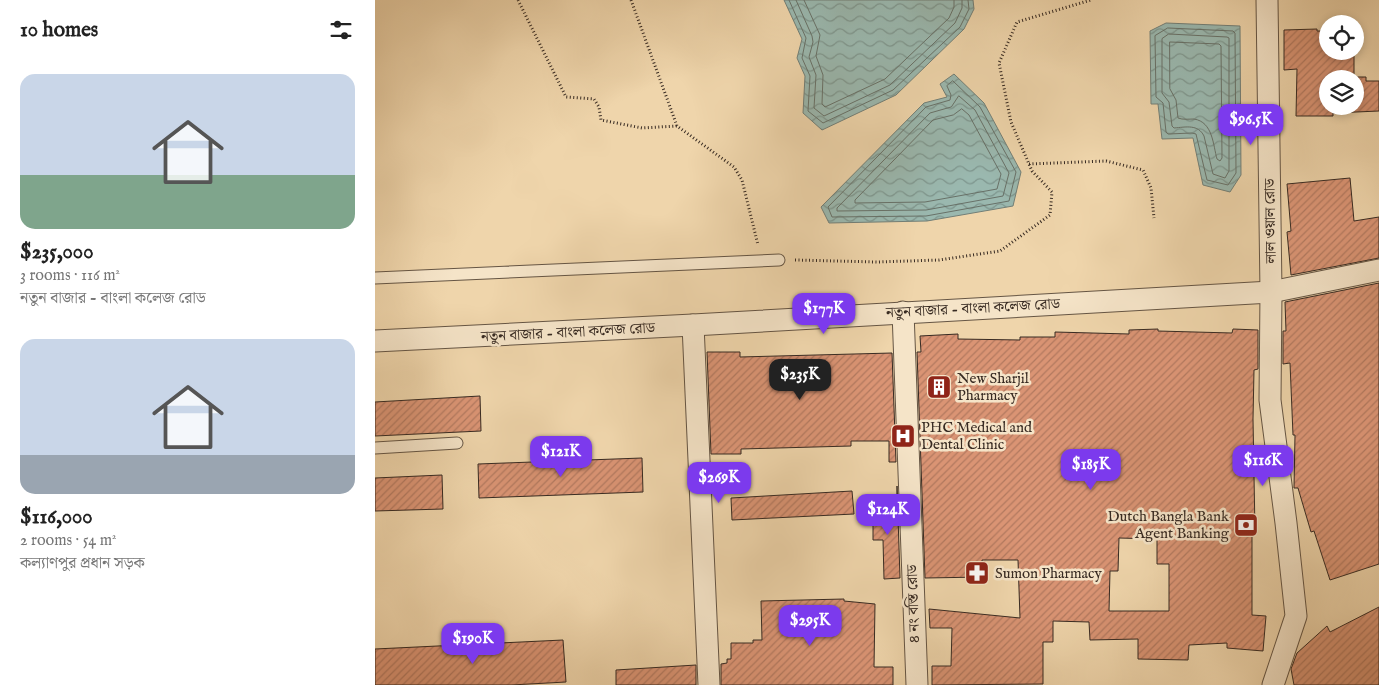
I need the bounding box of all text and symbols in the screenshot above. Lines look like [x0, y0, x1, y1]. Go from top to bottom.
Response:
map controls [1319, 15, 1364, 115]
button: locate [1319, 15, 1364, 60]
icon: filters [327, 16, 355, 44]
text: 10 homes [20, 17, 98, 44]
button: layers [1319, 70, 1364, 115]
pin: $96.5K [1210, 104, 1292, 146]
icon: home [143, 107, 233, 197]
text: $96.5K [1229, 110, 1273, 130]
street label: লাল ওয়াল রোড [1260, 178, 1281, 265]
text: $235,000 [20, 239, 93, 266]
text: 3 rooms · 116 m² [20, 266, 120, 286]
text: নতুন বাজার - বাংলা কলেজ রোড [20, 289, 206, 309]
pin: $177K [789, 292, 859, 335]
street label: নতুন বাজার - বাংলা কলেজ রোড [885, 294, 1061, 323]
text: $177K [803, 299, 845, 319]
street label: নতুন বাজার - বাংলা কলেজ রোড [480, 318, 656, 347]
pin: $235K [765, 358, 835, 401]
text: $235K [780, 365, 820, 385]
place label: New Sharjil Pharmacy [957, 369, 1030, 405]
icon: home [143, 372, 233, 462]
building icon: New Sharjil Pharmacy [926, 374, 952, 400]
place label: PHC Medical and Dental Clinic [921, 418, 1033, 454]
hospital icon: PHC Medical and Dental Clinic [890, 423, 916, 449]
pin: $121K [526, 436, 596, 478]
text: $121K [541, 442, 581, 462]
pin: $116K [1228, 444, 1298, 487]
pin: $185K [1056, 448, 1126, 491]
text: $116K [1243, 451, 1283, 471]
text: $185K [1072, 455, 1110, 475]
pin: $269K [684, 462, 754, 504]
text: $269K [698, 468, 740, 488]
pin: $124K [853, 494, 923, 536]
text: $124K [867, 500, 909, 520]
text: $116,000 [20, 504, 93, 531]
place label: Dutch Bangla Bank Agent Banking [1108, 507, 1230, 543]
bank icon: Dutch Bangla Bank Agent Banking [1233, 512, 1259, 538]
text: 2 rooms · 54 m² [20, 531, 117, 551]
text: কল্যাণপুর প্রধান সড়ক [20, 554, 145, 574]
pharmacy icon: Sumon Pharmacy [964, 560, 990, 586]
street label: ৪ নং বস্তি রোড [903, 563, 924, 644]
place label: Sumon Pharmacy [995, 564, 1102, 583]
pin: $295K [775, 604, 845, 647]
text: $295K [790, 611, 830, 631]
pin: $190K [438, 622, 508, 665]
text: $190K [452, 629, 494, 649]

